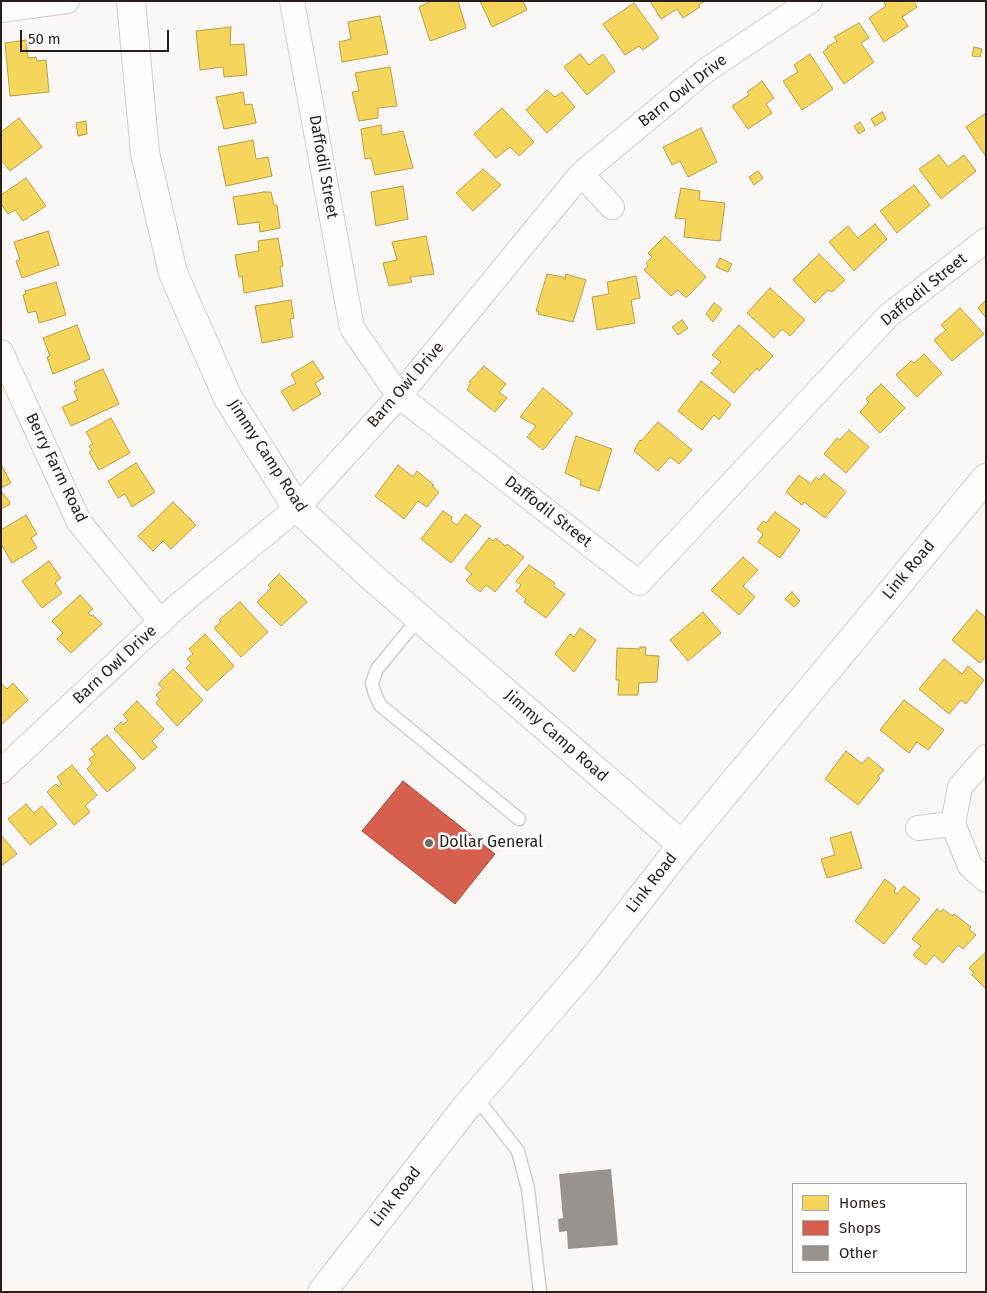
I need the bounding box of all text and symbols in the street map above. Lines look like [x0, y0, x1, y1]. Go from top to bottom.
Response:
scale bar [22, 20, 171, 52]
text: 50 m [28, 30, 61, 48]
street label: Barn Owl Drive [635, 50, 731, 132]
street label: Daffodil Street [304, 114, 342, 220]
street label: Daffodil Street [877, 249, 971, 331]
street label: Barn Owl Drive [364, 338, 448, 432]
street label: Jimmy Camp Road [223, 396, 311, 516]
street label: Berry Farm Road [21, 410, 91, 526]
street label: Daffodil Street [501, 472, 595, 552]
street label: Link Road [879, 537, 939, 603]
street label: Barn Owl Drive [69, 621, 161, 709]
street label: Jimmy Camp Road [500, 686, 612, 786]
place label: Dollar General [439, 833, 543, 853]
marker: Dollar General [423, 837, 435, 849]
street label: Link Road [623, 849, 681, 917]
street label: Link Road [367, 1163, 425, 1231]
legend [792, 1183, 967, 1273]
text: Homes [839, 1194, 886, 1212]
text: Shops [839, 1219, 881, 1237]
text: Other [839, 1244, 878, 1262]

